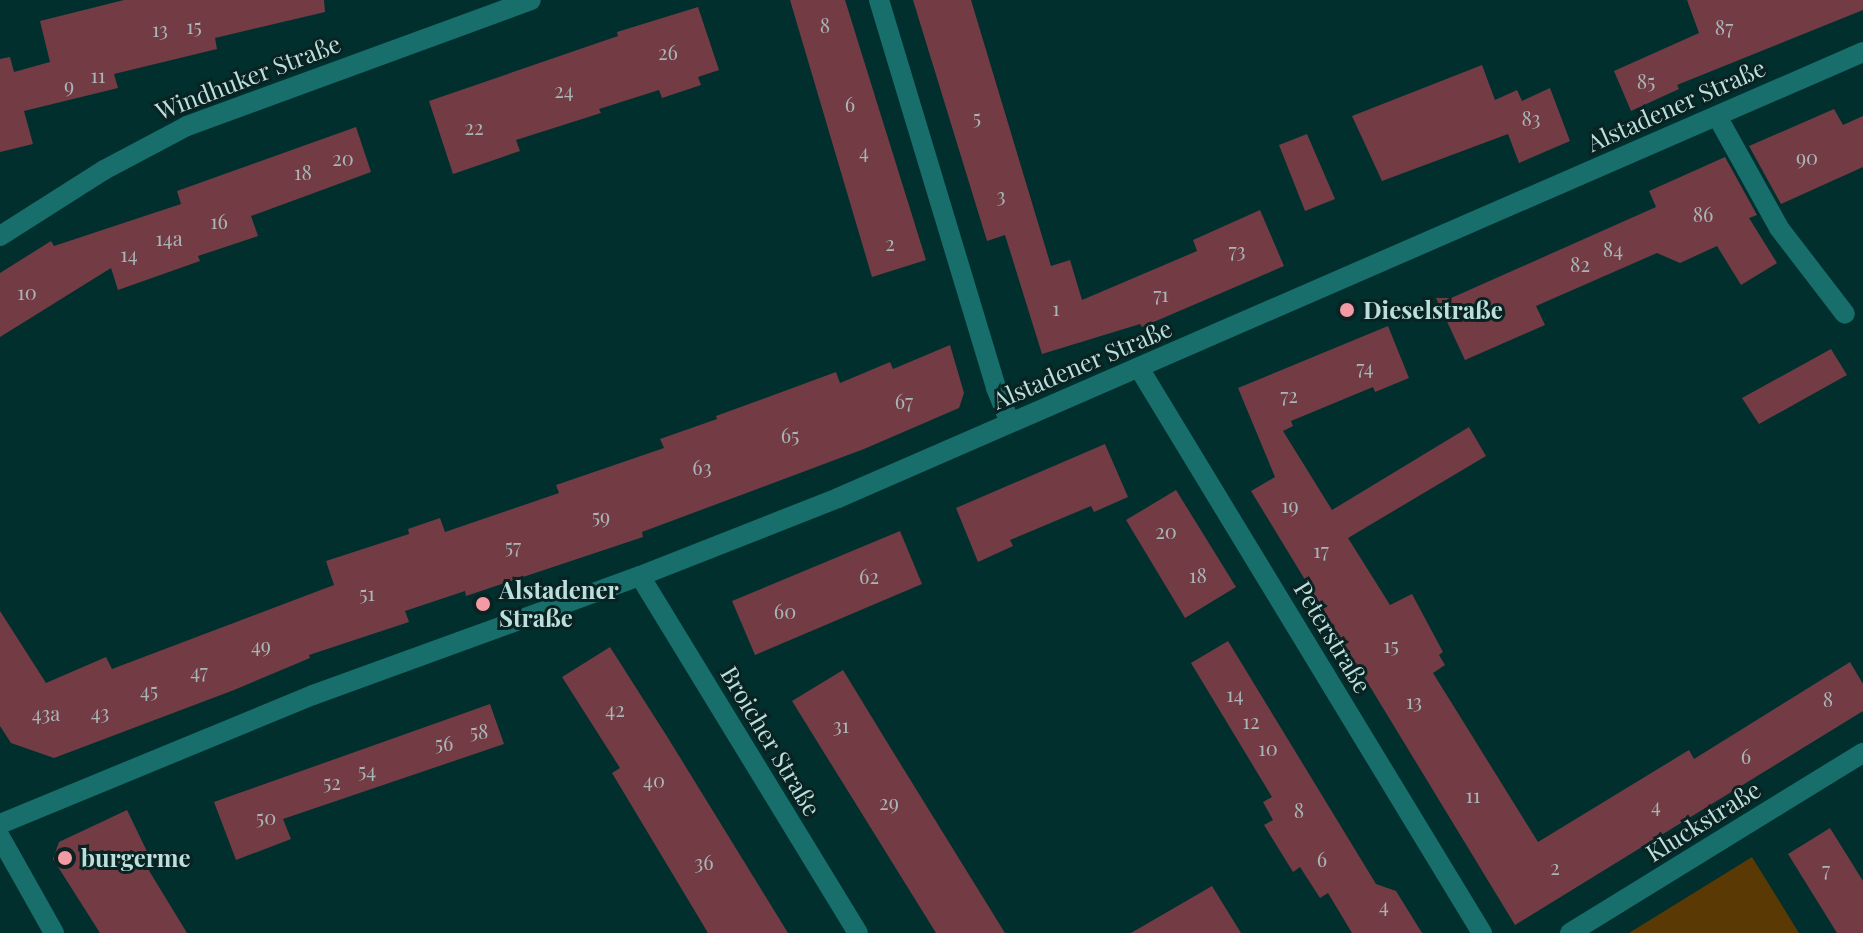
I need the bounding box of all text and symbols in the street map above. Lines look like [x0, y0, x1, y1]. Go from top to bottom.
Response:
house number: 8 [820, 12, 830, 36]
house number: 15 [186, 13, 202, 37]
house number: 87 [1715, 14, 1733, 38]
house number: 13 [152, 16, 168, 40]
street label: Windhuker Straße [151, 28, 345, 126]
house number: 26 [658, 39, 678, 63]
street label: Alstadener Straße [1582, 53, 1770, 157]
house number: 11 [91, 62, 105, 86]
house number: 85 [1637, 68, 1655, 92]
house number: 9 [64, 72, 74, 96]
house number: 24 [554, 77, 574, 101]
house number: 6 [845, 91, 855, 115]
house number: 5 [973, 104, 981, 128]
house number: 83 [1521, 105, 1541, 129]
house number: 22 [464, 114, 484, 138]
house number: 4 [859, 138, 869, 162]
house number: 90 [1796, 144, 1818, 168]
house number: 20 [332, 145, 354, 169]
house number: 18 [294, 159, 312, 183]
house number: 3 [996, 182, 1006, 206]
house number: 86 [1693, 201, 1713, 225]
house number: 16 [210, 208, 228, 232]
house number: 14a [155, 225, 183, 249]
house number: 2 [885, 230, 895, 254]
house number: 84 [1603, 236, 1623, 260]
house number: 73 [1228, 237, 1246, 261]
house number: 14 [120, 241, 138, 265]
house number: 82 [1570, 251, 1590, 275]
house number: 10 [17, 279, 37, 303]
house number: 71 [1153, 281, 1169, 305]
house number: 1 [1052, 295, 1060, 319]
place label: Dieselstraße [1363, 296, 1503, 324]
marker: Dieselstraße [1338, 301, 1356, 319]
street label: Alstadener Straße [988, 313, 1176, 415]
house number: 74 [1356, 354, 1374, 378]
house number: 72 [1280, 382, 1298, 406]
house number: 67 [895, 388, 913, 412]
house number: 65 [781, 422, 799, 446]
house number: 63 [692, 454, 712, 478]
house number: 19 [1281, 492, 1299, 516]
house number: 59 [592, 503, 610, 527]
house number: 20 [1155, 518, 1177, 542]
house number: 57 [505, 533, 521, 557]
house number: 17 [1313, 537, 1329, 561]
house number: 18 [1189, 562, 1207, 586]
house number: 62 [859, 563, 879, 587]
place label: Alstadener Straße [499, 576, 619, 632]
street label: Peterstraße [1288, 576, 1378, 698]
house number: 51 [359, 580, 375, 604]
marker: Alstadener Straße [474, 595, 492, 613]
house number: 60 [774, 598, 796, 622]
house number: 49 [251, 632, 271, 656]
house number: 15 [1383, 632, 1399, 656]
house number: 47 [190, 658, 208, 682]
street label: Broicher Straße [715, 661, 827, 821]
house number: 45 [140, 677, 158, 701]
house number: 14 [1226, 681, 1244, 705]
house number: 8 [1823, 686, 1833, 710]
house number: 13 [1406, 688, 1422, 712]
house number: 42 [605, 696, 625, 720]
house number: 43 [91, 699, 109, 723]
house number: 43a [32, 700, 60, 724]
house number: 12 [1243, 708, 1259, 732]
house number: 31 [833, 712, 849, 736]
house number: 58 [470, 718, 488, 742]
house number: 56 [435, 730, 453, 754]
house number: 10 [1258, 735, 1278, 759]
house number: 6 [1741, 743, 1751, 767]
house number: 54 [358, 757, 376, 781]
house number: 40 [643, 767, 665, 791]
house number: 52 [323, 769, 341, 793]
street label: Kluckstraße [1640, 775, 1766, 867]
house number: 11 [1466, 782, 1480, 806]
house number: 29 [879, 789, 899, 813]
house number: 4 [1651, 792, 1661, 816]
house number: 8 [1294, 797, 1304, 821]
house number: 50 [256, 804, 276, 828]
place label: burgerme [81, 844, 191, 872]
house number: 6 [1317, 846, 1327, 870]
marker: burgerme [56, 849, 74, 867]
house number: 36 [694, 849, 714, 873]
house number: 2 [1550, 854, 1560, 878]
house number: 7 [1822, 856, 1830, 880]
house number: 4 [1379, 892, 1389, 916]

